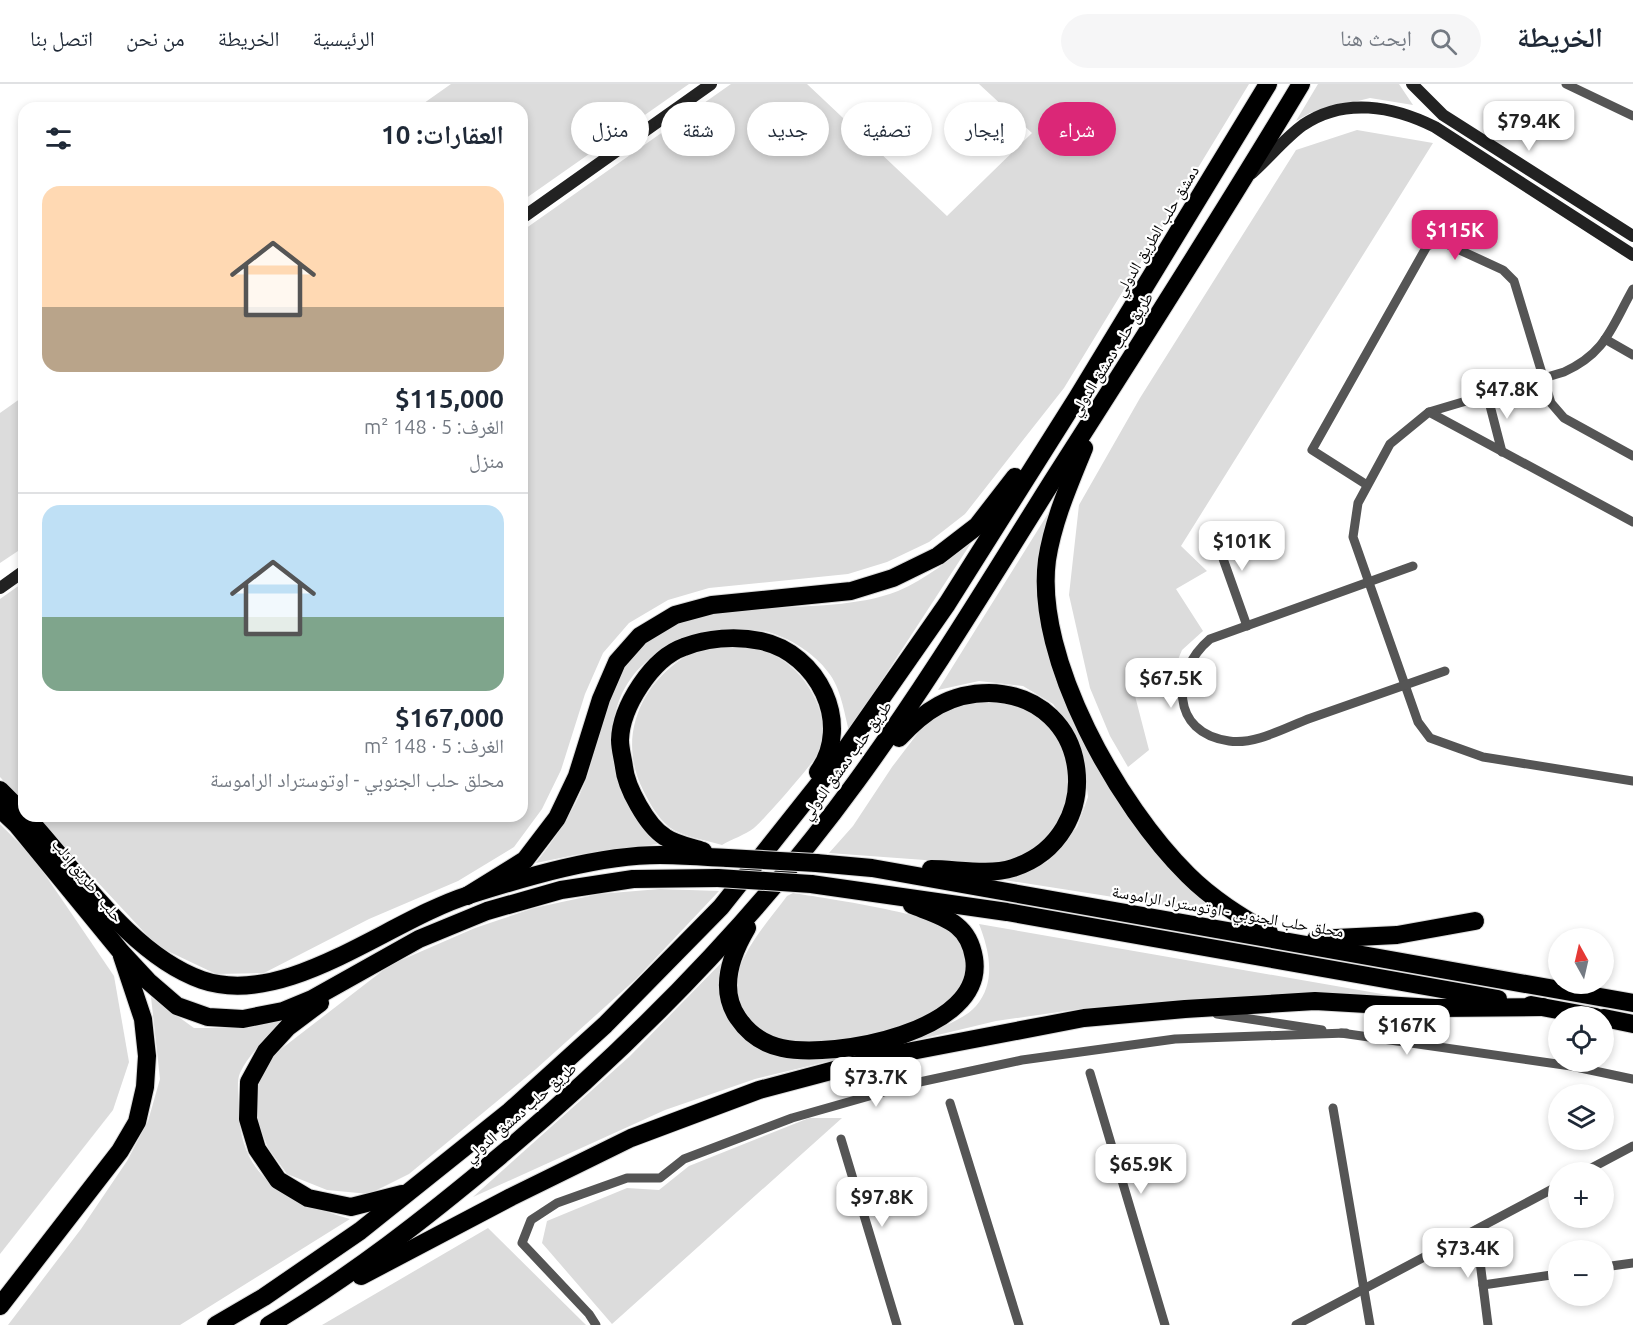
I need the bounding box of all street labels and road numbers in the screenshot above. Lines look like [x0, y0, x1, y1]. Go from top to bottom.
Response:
street label: دمشق حلب الطريق الدولي [1110, 162, 1206, 302]
street label: طريق حلب دمشق الدولي [1066, 289, 1160, 421]
street label: طريق حلب دمشق الدولي [797, 697, 898, 825]
street label: حلب - طريق إدلب [47, 835, 127, 927]
street label: محلق حلب الجنوبي - اوتوستراد الراموسة [1110, 882, 1345, 944]
street label: طريق حلب دمشق الدولي [460, 1058, 582, 1169]

